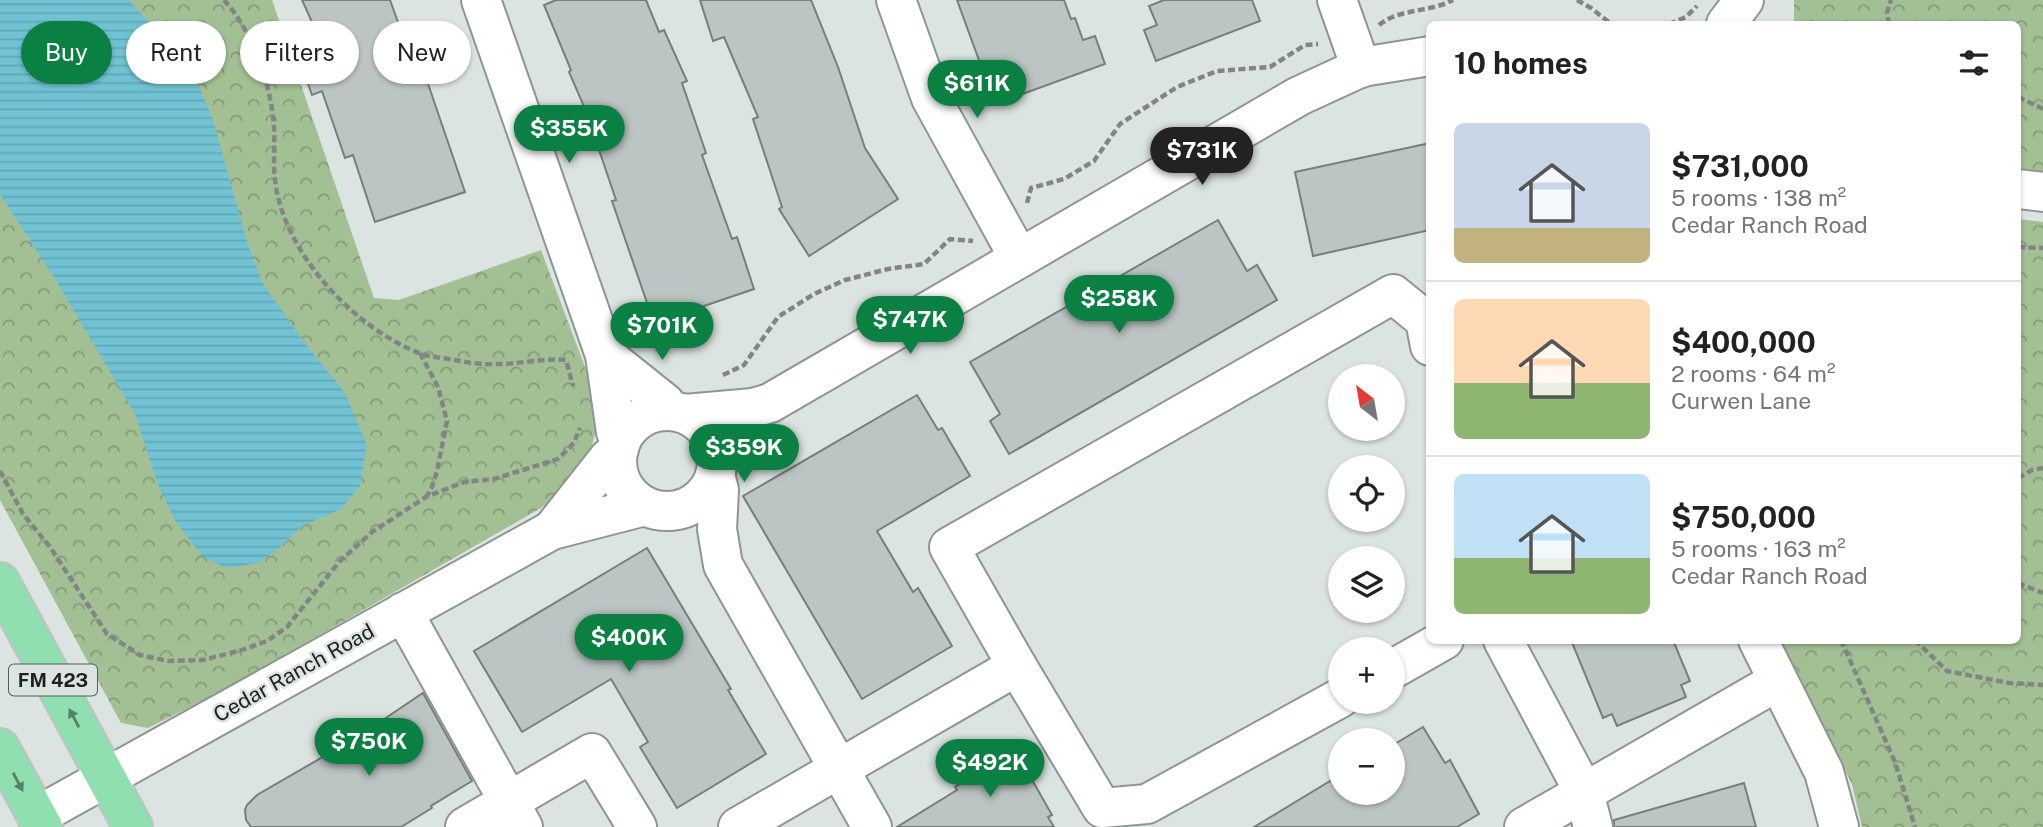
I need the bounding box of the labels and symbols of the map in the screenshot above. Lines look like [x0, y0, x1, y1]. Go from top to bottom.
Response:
pin: $611K [928, 60, 1026, 120]
pin: $355K [520, 106, 618, 165]
pin: $731K [1153, 128, 1251, 187]
pin: $258K [1070, 276, 1168, 335]
pin: $747K [861, 296, 959, 356]
pin: $701K [613, 302, 711, 362]
north arrow [1328, 364, 1405, 441]
pin: $359K [695, 424, 793, 484]
pin: $400K [580, 614, 678, 674]
street label: Cedar Ranch Road [209, 618, 378, 727]
road number: FM 423 [9, 664, 97, 695]
one-way arrow [68, 708, 79, 728]
pin: $750K [320, 718, 418, 778]
pin: $492K [941, 740, 1039, 799]
one-way arrow [12, 772, 24, 792]

